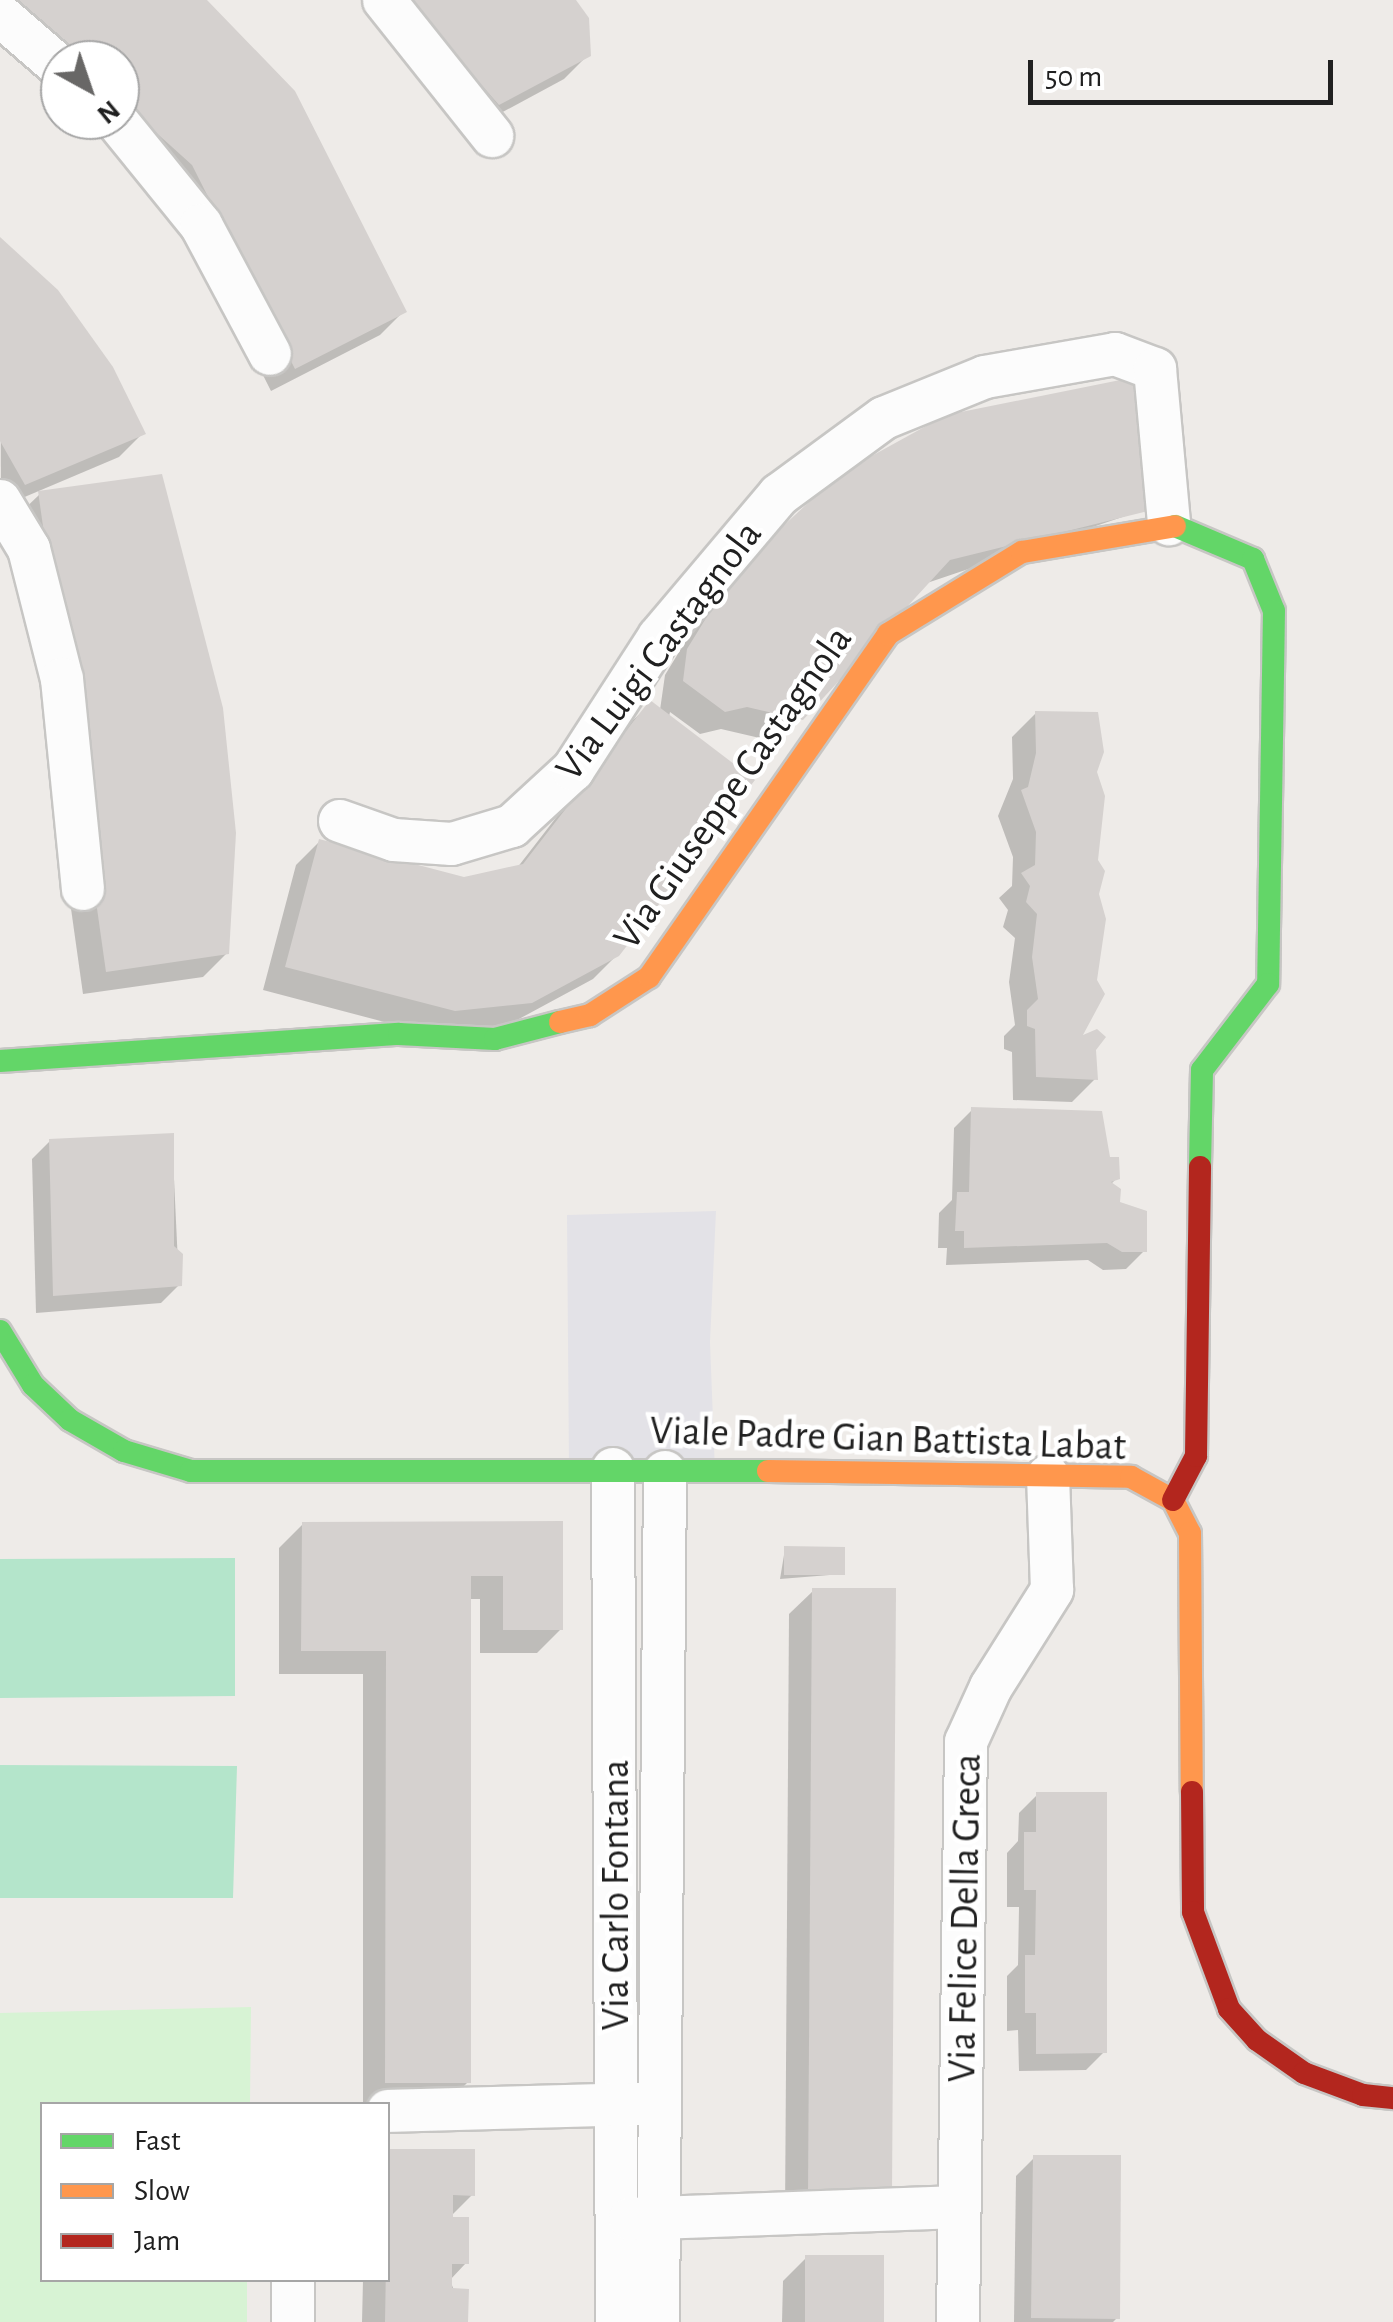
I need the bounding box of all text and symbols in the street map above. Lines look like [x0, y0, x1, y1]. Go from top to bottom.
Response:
north arrow [40, 40, 140, 140]
scale bar [1033, 40, 1338, 102]
text: 50 m [1045, 62, 1102, 92]
text: N [92, 94, 124, 128]
street label: Via Luigi Castagnola [546, 511, 772, 791]
street label: Via Giuseppe Castagnola [603, 617, 863, 959]
street label: Viale Padre Gian Battista Labat [649, 1407, 1127, 1471]
street label: Via Felice Della Greca [938, 1753, 992, 2083]
street label: Via Carlo Fontana [592, 1759, 640, 2031]
legend [40, 2102, 390, 2282]
text: Fast [134, 2126, 181, 2156]
text: Slow [134, 2176, 190, 2206]
text: Jam [134, 2226, 180, 2256]

